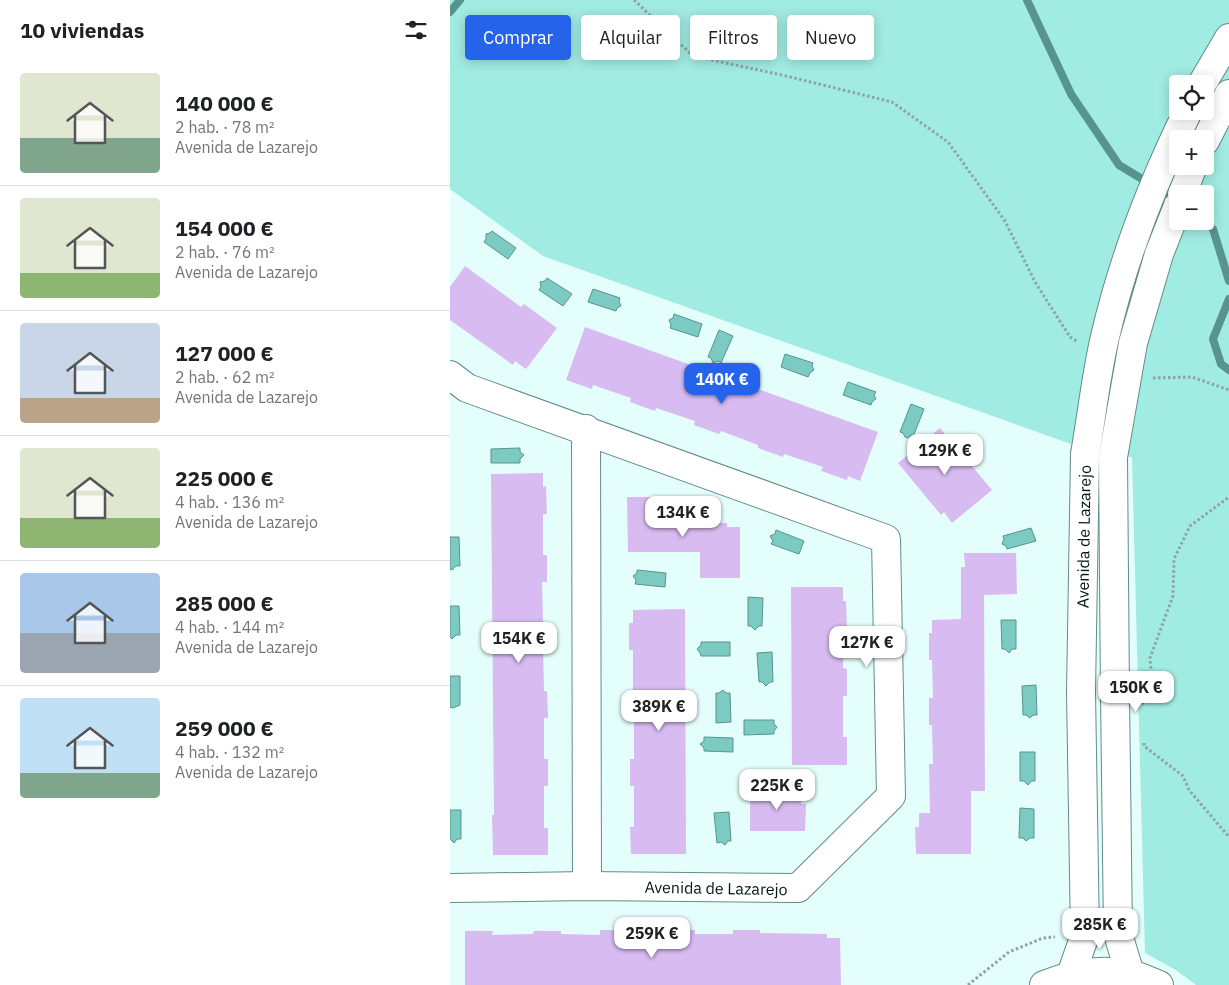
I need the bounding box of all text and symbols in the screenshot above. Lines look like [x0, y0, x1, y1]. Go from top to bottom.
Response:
chip: Comprar [465, 15, 571, 60]
chip: Alquilar [581, 15, 680, 60]
chip: Filtros [690, 15, 777, 60]
chip: Nuevo [787, 15, 874, 60]
text: 10 viviendas [20, 16, 144, 44]
icon: filters [402, 16, 430, 44]
map controls [1169, 75, 1214, 230]
button: locate [1169, 75, 1214, 120]
text: 140 000 € [175, 89, 274, 117]
icon: home [60, 93, 120, 153]
text: 2 hab. · 78 m² [175, 117, 275, 137]
button: + [1169, 130, 1214, 175]
text: Avenida de Lazarejo [175, 137, 318, 157]
button: − [1169, 185, 1214, 230]
text: 154 000 € [175, 214, 274, 242]
icon: home [60, 218, 120, 278]
text: 2 hab. · 76 m² [175, 242, 275, 262]
text: Avenida de Lazarejo [175, 262, 318, 282]
text: 127 000 € [175, 339, 274, 367]
icon: home [60, 343, 120, 403]
pin: 140K € [681, 362, 763, 405]
text: 2 hab. · 62 m² [175, 367, 275, 387]
text: 140K € [695, 369, 749, 389]
text: Avenida de Lazarejo [175, 387, 318, 407]
pin: 129K € [904, 434, 986, 476]
text: 129K € [918, 440, 972, 460]
text: 225 000 € [175, 464, 274, 492]
street label: Avenida de Lazarejo [1072, 465, 1095, 608]
icon: home [60, 468, 120, 528]
text: 4 hab. · 136 m² [175, 492, 284, 512]
pin: 134K € [642, 496, 724, 538]
text: 134K € [656, 502, 710, 522]
text: Avenida de Lazarejo [175, 512, 318, 532]
text: 285 000 € [175, 589, 274, 617]
icon: home [60, 593, 120, 653]
text: 4 hab. · 144 m² [175, 617, 284, 637]
pin: 154K € [478, 622, 560, 664]
pin: 127K € [826, 626, 908, 668]
text: 154K € [492, 628, 546, 648]
text: 127K € [840, 632, 894, 652]
text: Avenida de Lazarejo [175, 637, 318, 657]
pin: 150K € [1095, 670, 1177, 713]
text: 150K € [1109, 677, 1163, 697]
pin: 389K € [618, 690, 700, 732]
text: 389K € [632, 696, 686, 716]
text: 259 000 € [175, 714, 274, 742]
icon: home [60, 718, 120, 778]
text: 4 hab. · 132 m² [175, 742, 284, 762]
text: Avenida de Lazarejo [175, 762, 318, 782]
pin: 225K € [736, 768, 818, 811]
text: 225K € [750, 775, 804, 795]
street label: Avenida de Lazarejo [644, 877, 788, 899]
pin: 285K € [1059, 908, 1141, 950]
text: 285K € [1073, 914, 1127, 934]
pin: 259K € [611, 916, 693, 959]
text: 259K € [625, 923, 679, 943]

